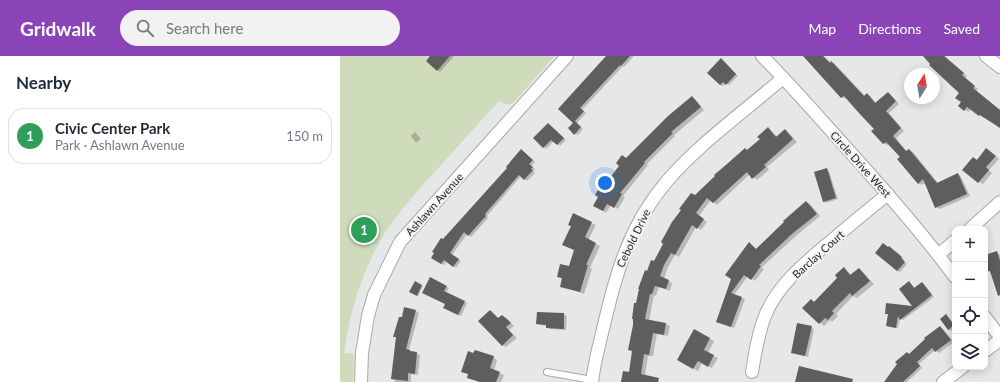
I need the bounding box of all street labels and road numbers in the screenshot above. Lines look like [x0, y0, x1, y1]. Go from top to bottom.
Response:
street label: Circle Drive West [828, 128, 894, 200]
street label: Ashlawn Avenue [402, 170, 466, 238]
street label: Cebold Drive [613, 207, 653, 269]
street label: Barclay Court [789, 227, 847, 281]

